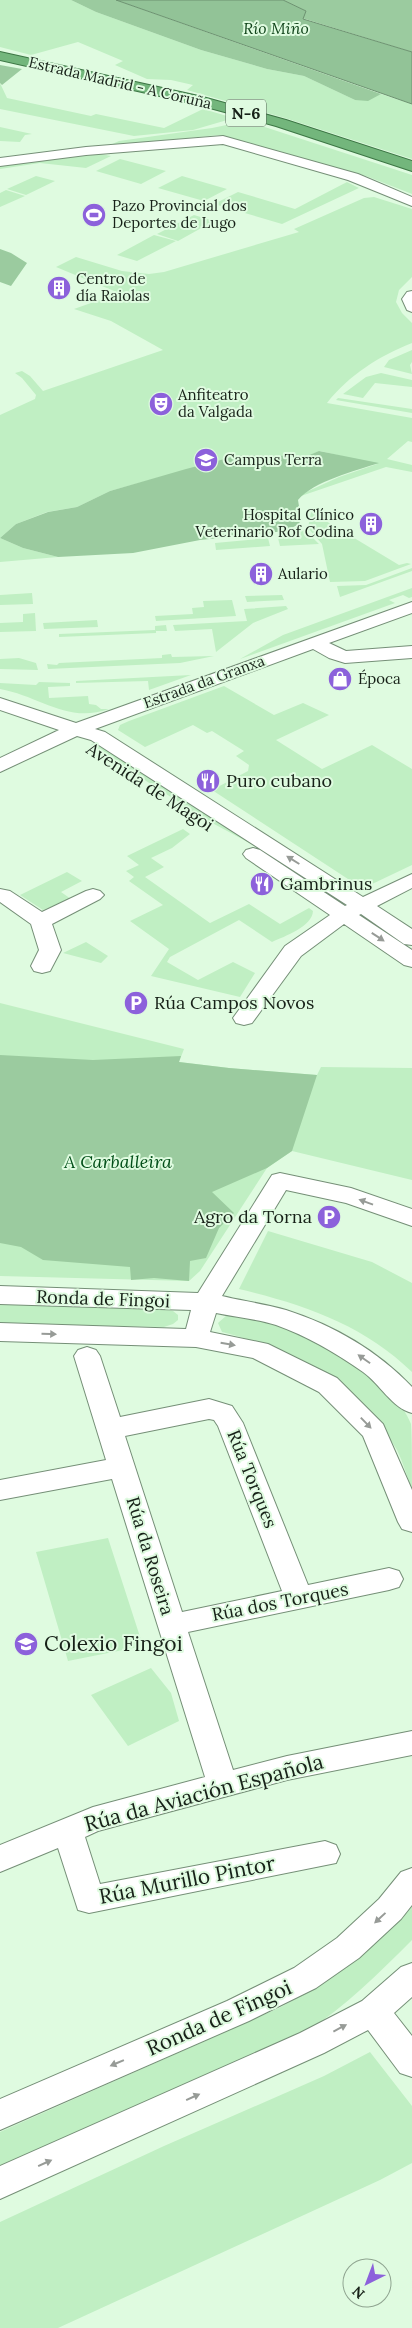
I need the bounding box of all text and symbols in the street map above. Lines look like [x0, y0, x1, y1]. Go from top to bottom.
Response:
water label: Río Miño [243, 18, 309, 38]
street label: Estrada Madrid - A Coruña [27, 52, 214, 113]
road number: N-6 [226, 100, 266, 126]
place label: Pazo Provincial dos Deportes de Lugo [112, 196, 247, 232]
sports icon: Pazo Provincial dos Deportes de Lugo [81, 202, 107, 228]
place label: Centro de día Raiolas [76, 269, 150, 305]
building icon: Centro de día Raiolas [46, 275, 72, 301]
place label: Anfiteatro da Valgada [177, 385, 253, 421]
theatre icon: Anfiteatro da Valgada [148, 391, 174, 417]
school or university icon: Campus Terra [193, 447, 219, 473]
place label: Campus Terra [224, 450, 322, 469]
place label: Hospital Clínico Veterinario Rof Codina [195, 505, 354, 541]
building icon: Hospital Clínico Veterinario Rof Codina [358, 511, 384, 537]
building icon: Aulario [248, 561, 274, 587]
place label: Aulario [277, 564, 328, 583]
street label: Estrada da Granxa [140, 651, 267, 712]
shop icon: Época [327, 666, 353, 692]
place label: Época [358, 669, 401, 688]
street label: Avenida de Magoi [82, 736, 218, 836]
restaurant icon: Puro cubano [195, 768, 221, 794]
place label: Puro cubano [226, 769, 332, 792]
one-way arrow [286, 855, 299, 864]
restaurant icon: Gambrinus [249, 871, 275, 897]
place label: Gambrinus [280, 872, 372, 895]
one-way arrow [371, 933, 384, 942]
parking icon: Rúa Campos Novos [123, 990, 149, 1016]
place label: Rúa Campos Novos [154, 991, 314, 1014]
park label: A Carballeira [63, 1150, 172, 1173]
one-way arrow [358, 1198, 373, 1206]
parking icon: Agro da Torna [316, 1204, 342, 1230]
place label: Agro da Torna [193, 1205, 312, 1228]
street label: Ronda de Fingoi [36, 1285, 170, 1312]
one-way arrow [41, 1330, 57, 1338]
one-way arrow [221, 1341, 237, 1349]
one-way arrow [357, 1354, 370, 1364]
one-way arrow [360, 1417, 372, 1429]
street label: Rúa Torques [222, 1426, 283, 1531]
street label: Rúa da Roseira [122, 1494, 179, 1618]
street label: Rúa dos Torques [210, 1577, 350, 1626]
place label: Colexio Fingoi [44, 1630, 183, 1657]
school or university icon: Colexio Fingoi [13, 1631, 39, 1657]
street label: Rúa da Aviación Española [81, 1748, 327, 1837]
street label: Rúa Murillo Pintor [97, 1849, 277, 1910]
one-way arrow [374, 1912, 386, 1924]
street label: Ronda de Fingoi [142, 1973, 296, 2062]
one-way arrow [333, 2024, 348, 2032]
one-way arrow [110, 2060, 124, 2068]
one-way arrow [186, 2092, 200, 2100]
one-way arrow [38, 2159, 52, 2167]
north arrow [342, 2258, 392, 2308]
text: N [348, 2282, 368, 2303]

